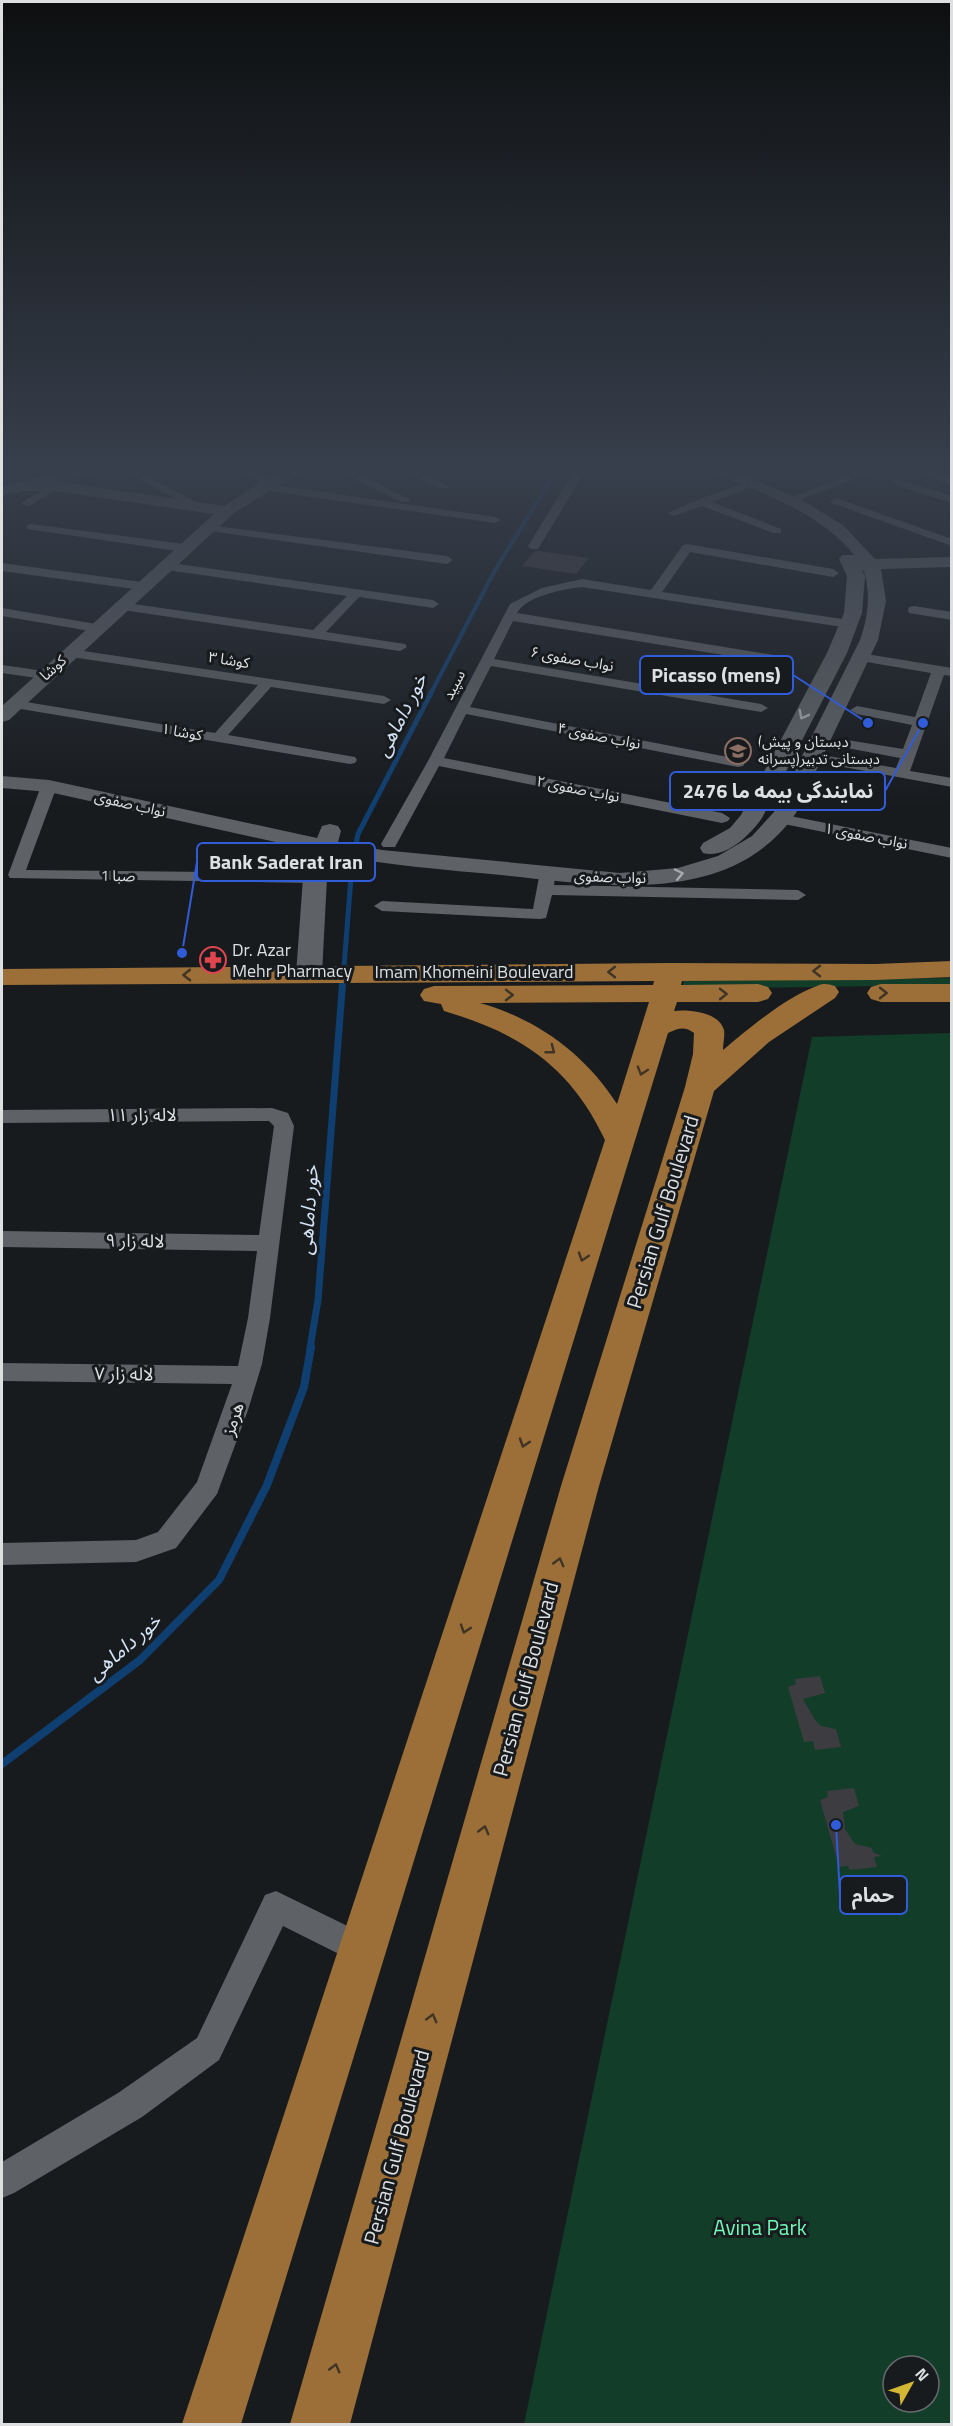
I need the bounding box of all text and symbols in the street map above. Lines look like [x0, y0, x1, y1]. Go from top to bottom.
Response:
street label: نواب صفوی ۶ [529, 640, 616, 677]
street label: کوشا ۳ [207, 645, 252, 674]
street label: کوشا [34, 649, 72, 686]
callout: Picasso (mens) [640, 656, 793, 694]
text: Picasso (mens) [651, 659, 781, 690]
street label: سپید [436, 666, 471, 704]
water label: خور داماهی [366, 668, 435, 762]
one-way arrow [799, 709, 811, 720]
street label: نواب صفوی ۴ [556, 716, 643, 755]
street label: کوشا ۱ [160, 717, 205, 747]
place label: (دبستان و پیش دبستانی تدبیر(پسرانه [758, 730, 880, 770]
school or university icon: (دبستان و پیش دبستانی تدبیر(پسرانه [723, 736, 753, 766]
street label: نواب صفوی ۲ [535, 769, 622, 808]
callout: نمایندگی بیمه ما 2476 [670, 772, 885, 810]
text: نمایندگی بیمه ما 2476 [683, 775, 873, 806]
street label: نواب صفوی [92, 784, 168, 823]
street label: نواب صفوی ۱ [823, 816, 910, 855]
callout: Bank Saderat Iran [197, 843, 375, 881]
text: Bank Saderat Iran [209, 846, 363, 877]
street label: صبا 1 [100, 864, 136, 887]
street label: نواب صفوی [573, 864, 647, 889]
one-way arrow [674, 868, 684, 881]
place label: Dr. Azar Mehr Pharmacy [232, 936, 352, 984]
pharmacy icon: Dr. Azar Mehr Pharmacy [198, 945, 228, 975]
street label: Imam Khomeini Boulevard [375, 958, 573, 985]
one-way arrow [607, 965, 616, 978]
one-way arrow [812, 965, 821, 977]
one-way arrow [183, 969, 192, 981]
one-way arrow [879, 987, 888, 999]
one-way arrow [719, 988, 728, 1000]
one-way arrow [504, 989, 513, 1001]
one-way arrow [545, 1042, 556, 1053]
one-way arrow [637, 1065, 649, 1076]
street label: لاله زار ۱۱ [107, 1101, 177, 1128]
street label: Persian Gulf Boulevard [617, 1111, 707, 1312]
water label: خور داماهی [289, 1164, 326, 1256]
street label: لاله زار ۹ [105, 1226, 165, 1255]
one-way arrow [578, 1251, 590, 1262]
street label: لاله زار ۷ [94, 1359, 154, 1388]
street label: هرمز [214, 1399, 251, 1440]
one-way arrow [519, 1437, 531, 1448]
one-way arrow [552, 1557, 564, 1567]
street label: Persian Gulf Boulevard [484, 1578, 566, 1780]
water label: خور داماهی [80, 1605, 168, 1688]
one-way arrow [460, 1623, 472, 1634]
one-way arrow [477, 1826, 490, 1836]
callout: حمام [840, 1876, 907, 1914]
text: حمام [852, 1879, 895, 1910]
one-way arrow [425, 2013, 438, 2023]
street label: Persian Gulf Boulevard [355, 2046, 437, 2248]
park label: Avina Park [713, 2211, 807, 2243]
north arrow [881, 2354, 941, 2414]
text: N [910, 2362, 935, 2386]
one-way arrow [328, 2363, 341, 2373]

